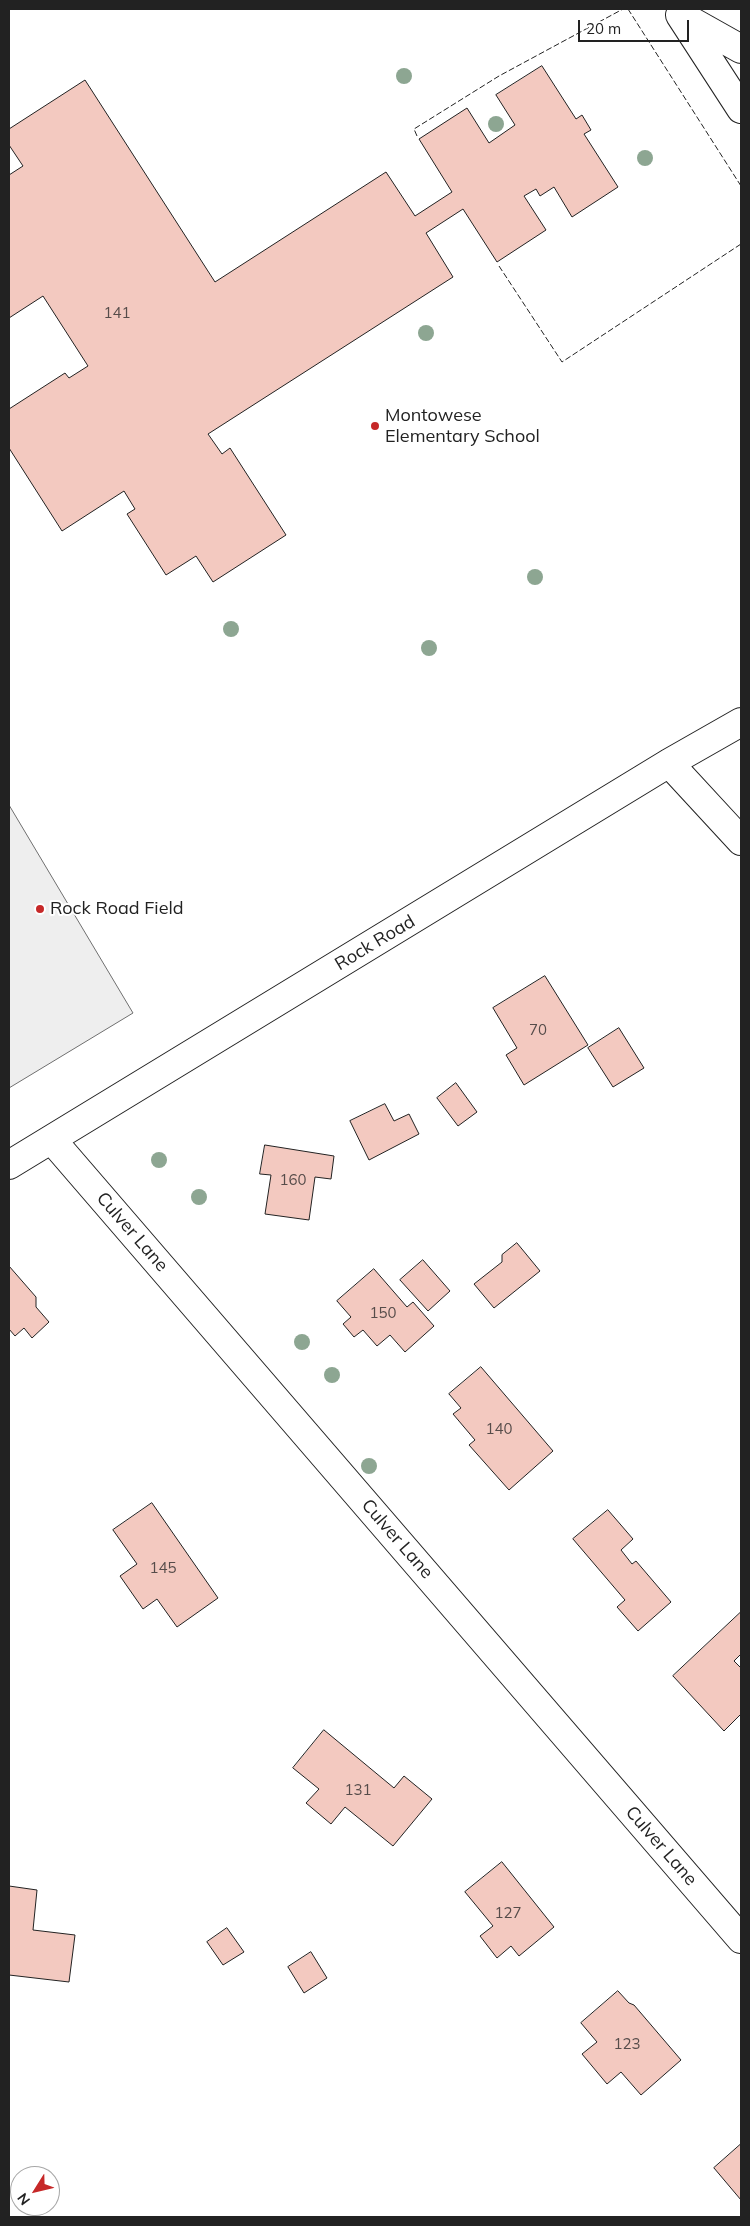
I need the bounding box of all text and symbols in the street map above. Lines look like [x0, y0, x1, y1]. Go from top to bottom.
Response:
scale bar [580, 10, 691, 42]
text: 20 m [586, 19, 621, 38]
house number: 141 [104, 304, 130, 322]
place label: Montowese Elementary School [385, 405, 540, 448]
marker: Montowese Elementary School [369, 420, 381, 432]
place label: Rock Road Field [50, 898, 184, 920]
marker: Rock Road Field [34, 903, 46, 915]
street label: Rock Road [331, 911, 419, 975]
house number: 70 [529, 1021, 547, 1039]
house number: 160 [280, 1171, 306, 1189]
street label: Culver Lane [92, 1188, 172, 1276]
house number: 150 [370, 1304, 396, 1322]
house number: 140 [486, 1420, 512, 1438]
street label: Culver Lane [357, 1495, 437, 1583]
house number: 145 [150, 1559, 176, 1577]
house number: 131 [345, 1781, 371, 1799]
street label: Culver Lane [621, 1802, 701, 1890]
house number: 127 [495, 1904, 521, 1922]
house number: 123 [614, 2035, 640, 2053]
north arrow [10, 2166, 60, 2216]
text: N [13, 2190, 34, 2209]

